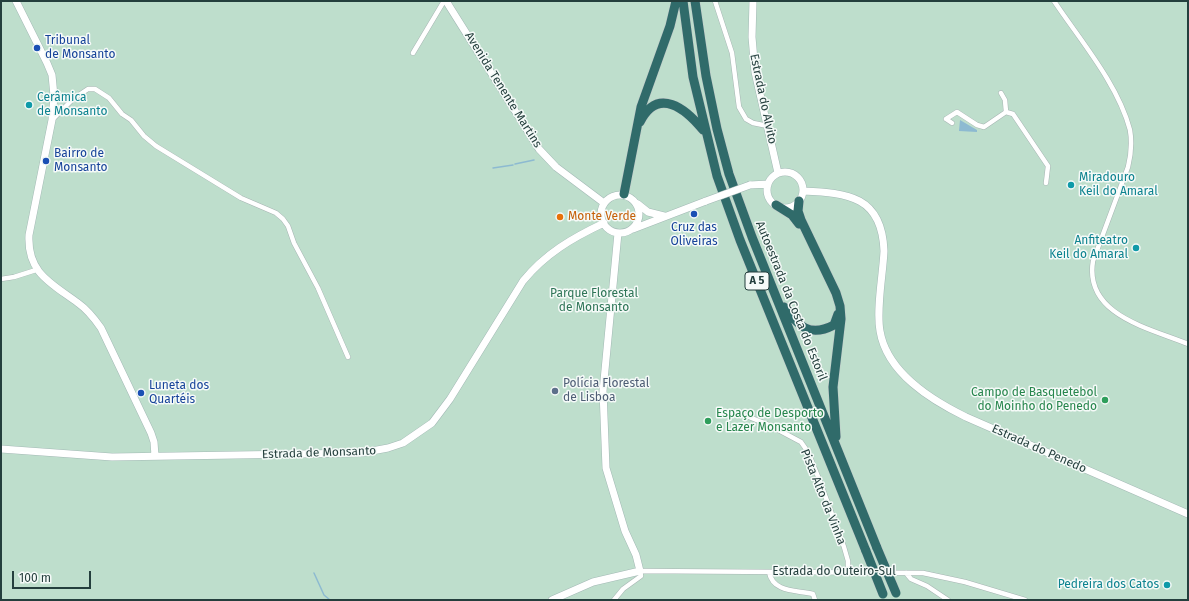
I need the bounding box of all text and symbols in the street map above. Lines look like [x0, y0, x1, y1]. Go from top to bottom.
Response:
street label: Avenida Tenente Martins [461, 29, 545, 151]
place label: Tribunal de Monsanto [45, 34, 115, 62]
marker: Tribunal de Monsanto [32, 43, 42, 53]
street label: Estrada do Alvito [746, 53, 780, 145]
place label: Cerâmica de Monsanto [37, 91, 107, 119]
marker: Cerâmica de Monsanto [24, 100, 34, 110]
place label: Bairro de Monsanto [54, 147, 108, 175]
marker: Bairro de Monsanto [41, 156, 51, 166]
place label: Miradouro Keil do Amaral [1079, 171, 1158, 199]
marker: Miradouro Keil do Amaral [1066, 180, 1076, 190]
marker: Cruz das Oliveiras [689, 209, 699, 219]
place label: Monte Verde [568, 210, 636, 224]
marker: Monte Verde [555, 212, 565, 222]
street label: Autoestrada da Costa do Estoril [752, 219, 830, 383]
place label: Cruz das Oliveiras [670, 221, 718, 249]
place label: Anfiteatro Keil do Amaral [1049, 234, 1128, 262]
marker: Anfiteatro Keil do Amaral [1131, 243, 1141, 253]
road number: A 5 [745, 272, 769, 290]
park label: Parque Florestal de Monsanto [550, 287, 638, 315]
place label: Polícia Florestal de Lisboa [563, 377, 649, 405]
place label: Luneta dos Quartéis [149, 379, 209, 407]
marker: Polícia Florestal de Lisboa [550, 386, 560, 396]
place label: Campo de Basquetebol do Moinho do Penedo [971, 386, 1097, 414]
marker: Luneta dos Quartéis [136, 388, 146, 398]
marker: Campo de Basquetebol do Moinho do Penedo [1100, 395, 1110, 405]
place label: Espaço de Desporto e Lazer Monsanto [716, 407, 824, 435]
marker: Espaço de Desporto e Lazer Monsanto [703, 416, 713, 426]
street label: Estrada do Penedo [989, 422, 1089, 476]
street label: Estrada de Monsanto [262, 444, 376, 462]
street label: Pista Alto da Vinha [797, 447, 849, 547]
scale bar [14, 563, 93, 589]
street label: Estrada do Outeiro-Sul [772, 565, 896, 579]
text: 100 m [19, 571, 51, 585]
place label: Pedreira dos Catos [1058, 578, 1159, 592]
marker: Pedreira dos Catos [1162, 580, 1172, 590]

